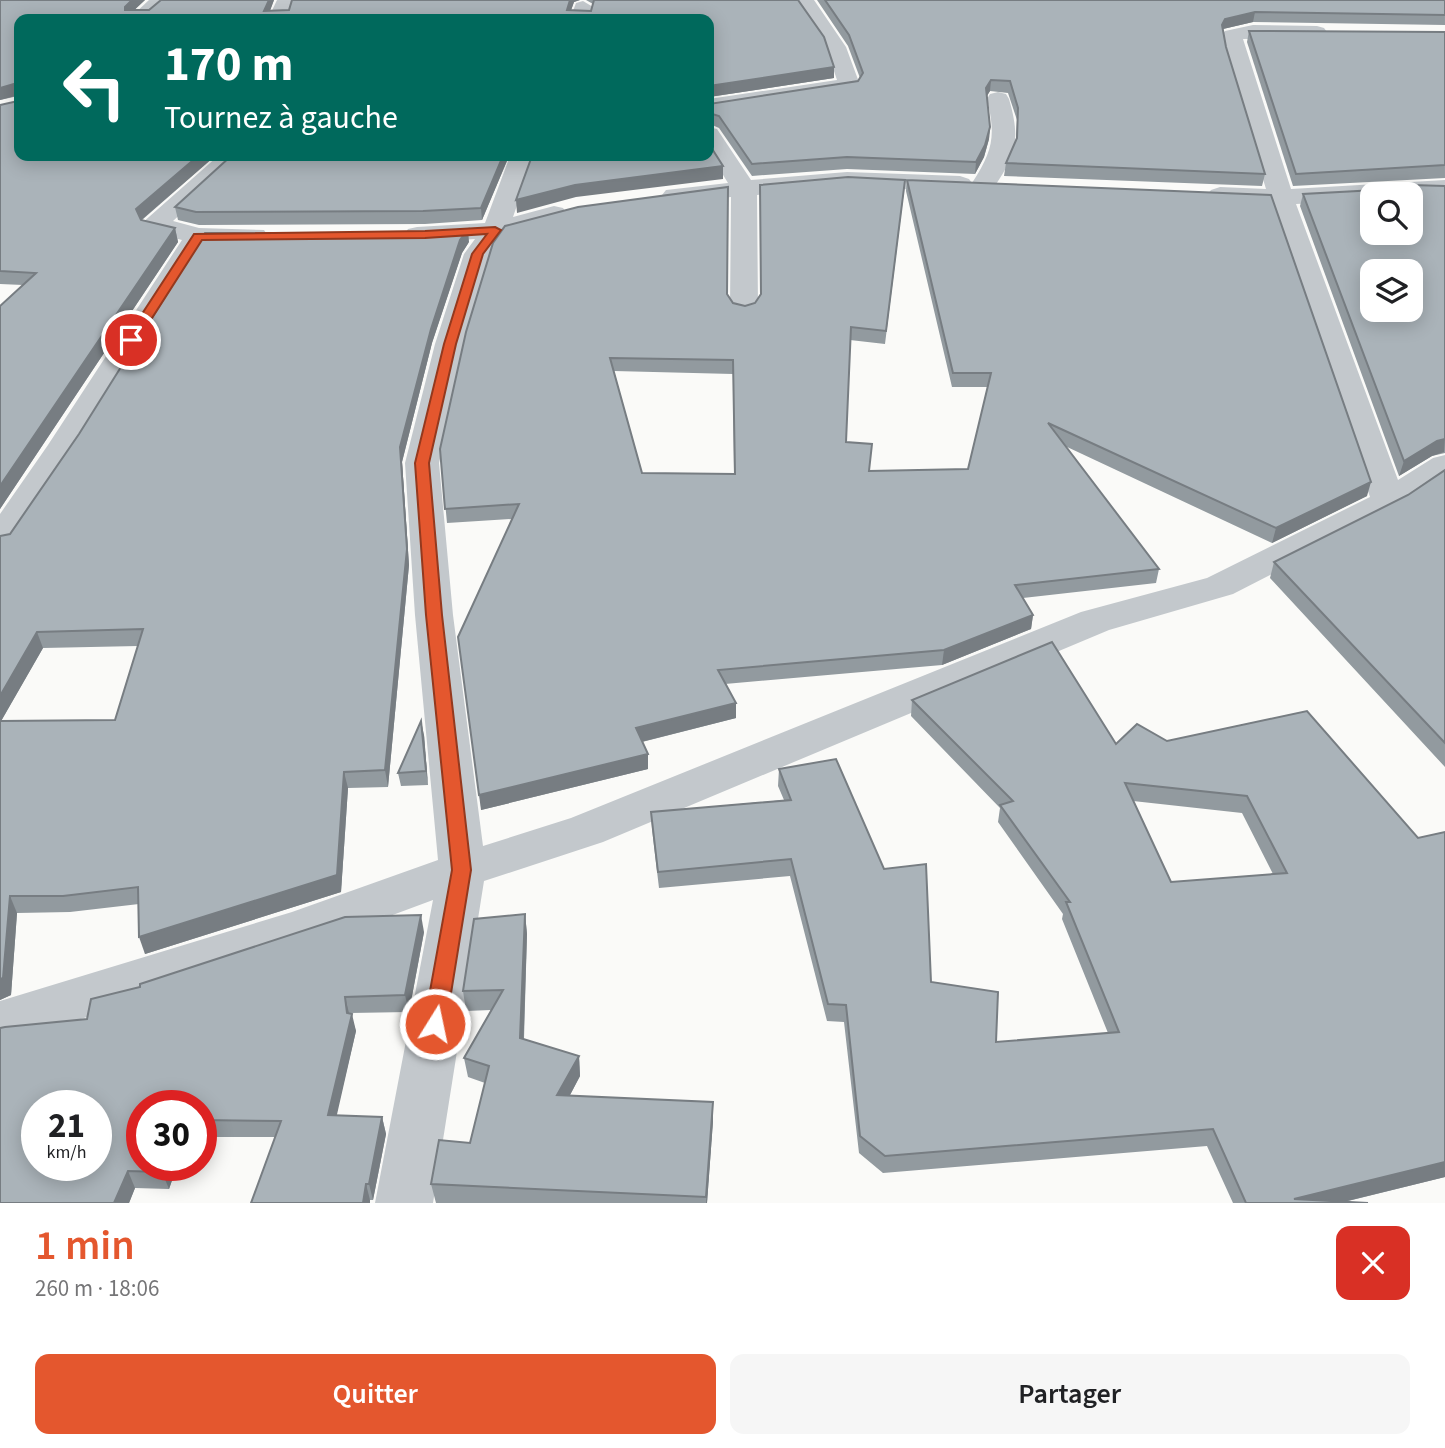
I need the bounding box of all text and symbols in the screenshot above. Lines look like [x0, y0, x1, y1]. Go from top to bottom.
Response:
text: 170 m [164, 30, 293, 100]
icon: left [49, 42, 140, 133]
text: Tournez à gauche [164, 95, 398, 141]
map controls [1360, 182, 1423, 322]
button: search [1360, 182, 1423, 245]
button: layers [1360, 259, 1423, 322]
pin [101, 310, 161, 370]
icon: arrive [112, 321, 150, 359]
position arrow [398, 987, 472, 1061]
speed limit sign: 30 [126, 1090, 217, 1181]
text: 21 [48, 1101, 85, 1151]
text: km/h [47, 1140, 86, 1165]
text: 1 min [35, 1216, 135, 1276]
button: close [1336, 1226, 1410, 1300]
text: 260 m · 18:06 [35, 1272, 159, 1305]
button: Quitter [35, 1354, 716, 1434]
button: Partager [730, 1354, 1410, 1434]

